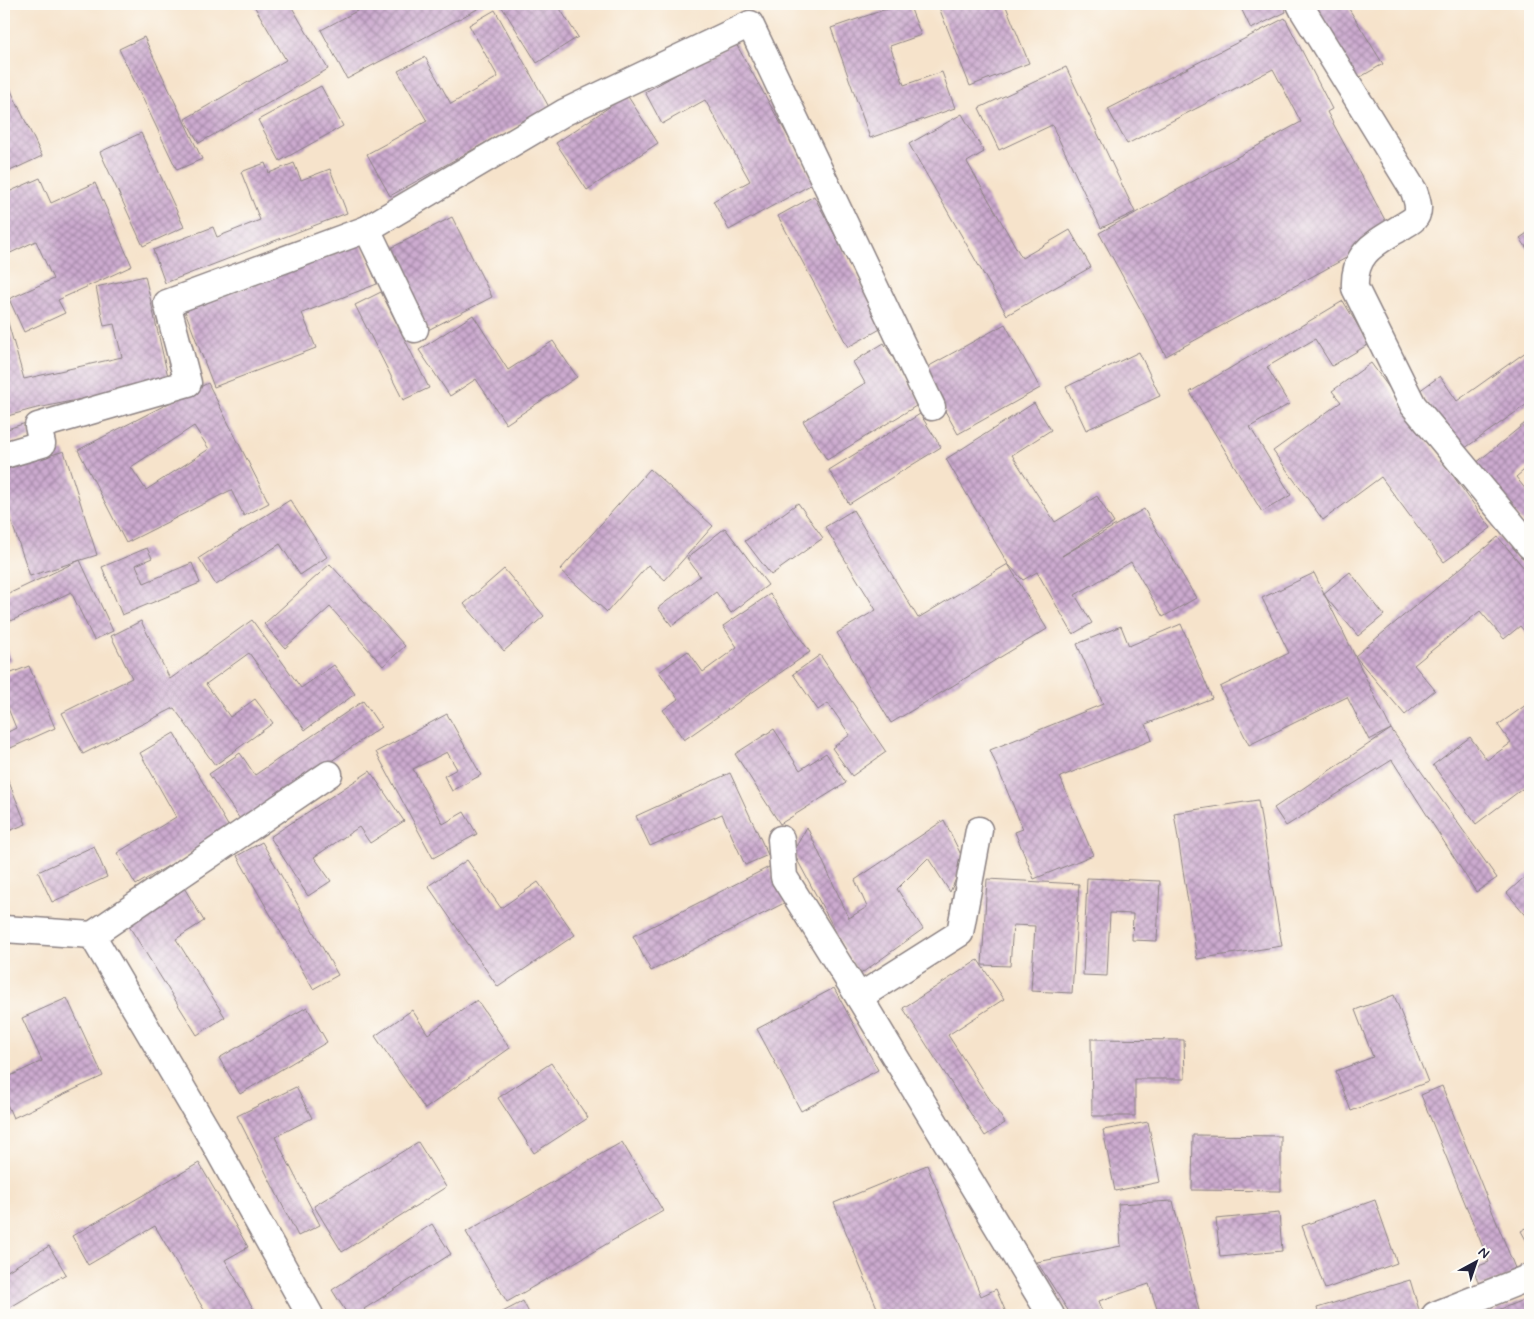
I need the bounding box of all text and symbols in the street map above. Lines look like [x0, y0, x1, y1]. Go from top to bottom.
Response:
north arrow [1452, 1236, 1502, 1286]
text: N [1474, 1243, 1493, 1263]

